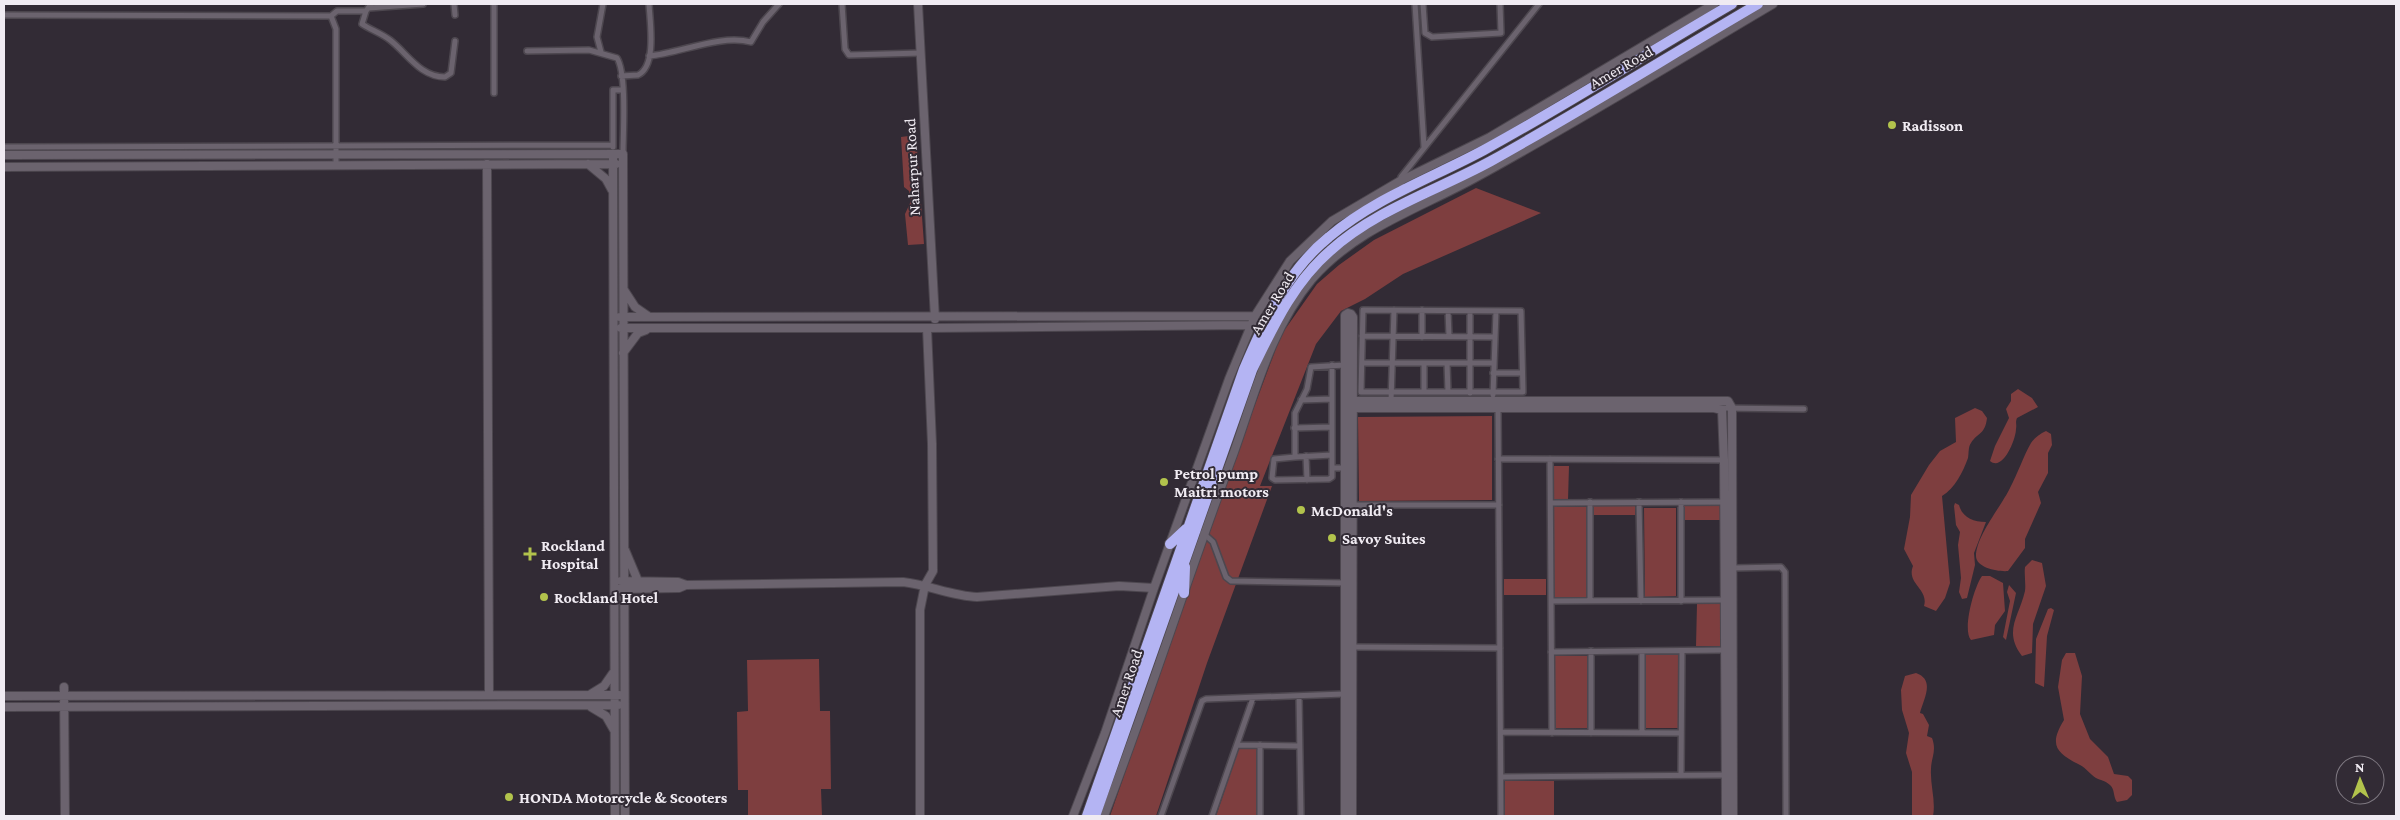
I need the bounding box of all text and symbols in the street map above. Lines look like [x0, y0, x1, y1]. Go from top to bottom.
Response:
street label: Amer Road [1586, 42, 1656, 92]
street label: Naharpur Road [901, 117, 924, 216]
place label: Radisson [1902, 117, 1963, 134]
marker: Radisson [1886, 119, 1898, 131]
street label: Amer Road [1247, 268, 1298, 337]
place label: Petrol pump Maitri motors [1174, 465, 1269, 500]
marker: Petrol pump Maitri motors [1158, 476, 1170, 488]
place label: McDonald's [1311, 502, 1393, 519]
marker: McDonald's [1295, 504, 1307, 516]
place label: Savoy Suites [1342, 530, 1426, 547]
marker: Savoy Suites [1326, 532, 1338, 544]
place label: Rockland Hospital [541, 537, 605, 572]
marker: Rockland Hospital [523, 547, 537, 561]
place label: Rockland Hotel [554, 589, 658, 606]
marker: Rockland Hotel [538, 591, 550, 603]
street label: Amer Road [1107, 647, 1146, 719]
north arrow [2335, 755, 2385, 805]
text: N [2355, 759, 2365, 775]
place label: HONDA Motorcycle & Scooters [519, 789, 728, 806]
marker: HONDA Motorcycle & Scooters [503, 791, 515, 803]

